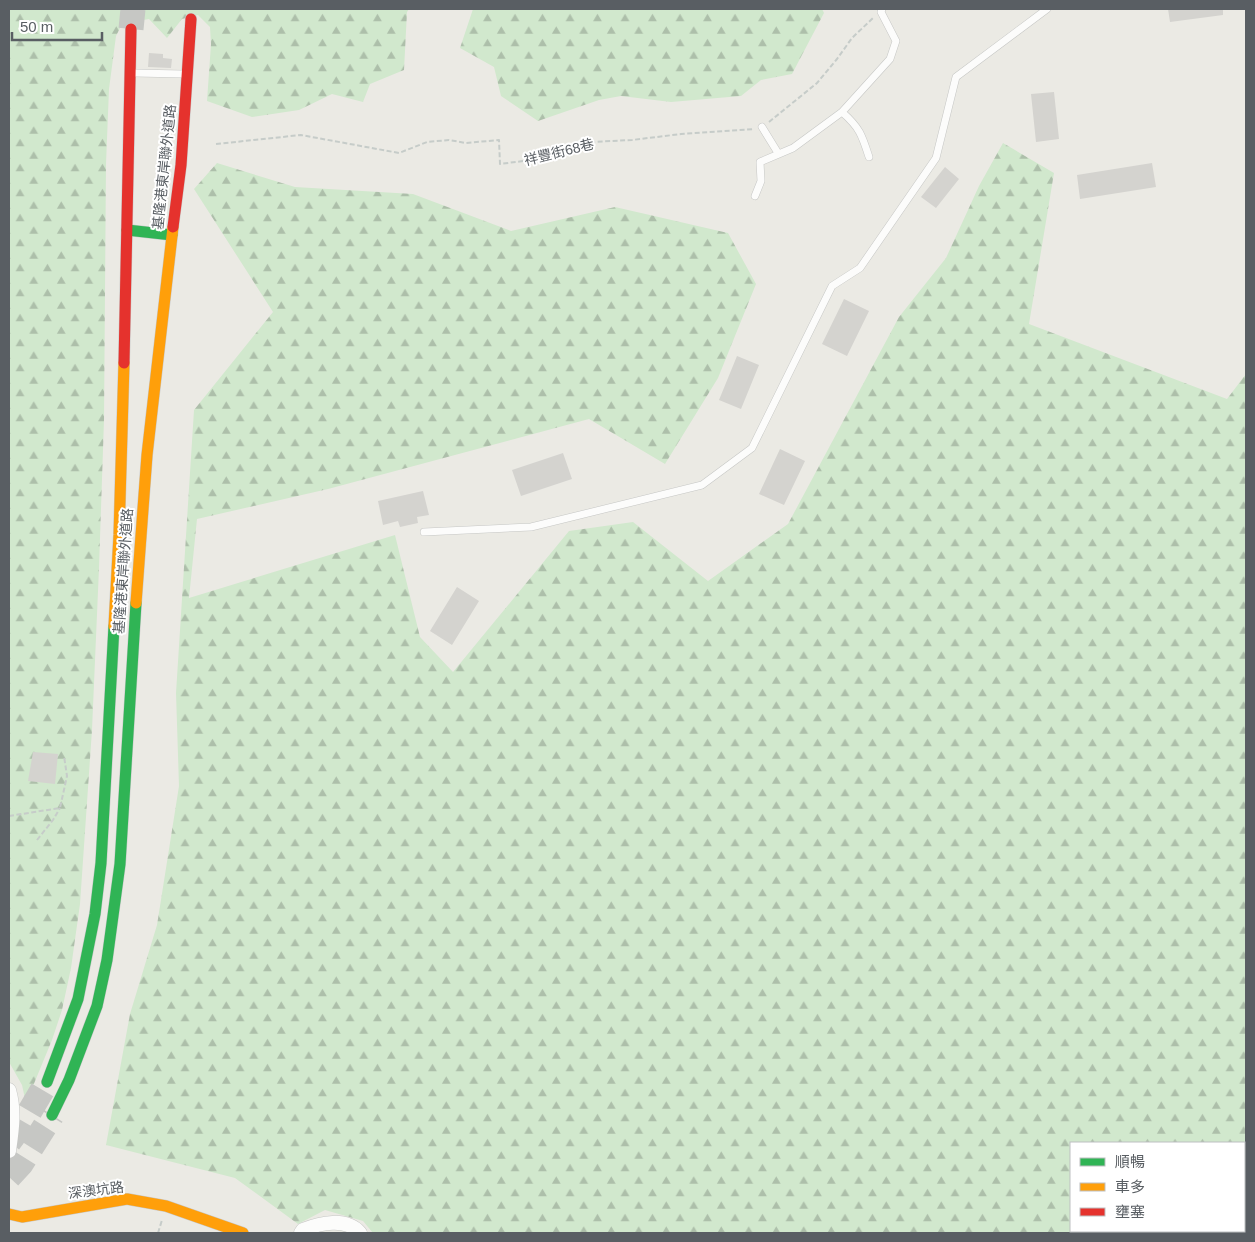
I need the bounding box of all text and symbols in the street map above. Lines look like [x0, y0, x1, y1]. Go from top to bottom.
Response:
scale bar [12, 10, 102, 42]
text: 50 m [20, 18, 53, 35]
street label: 基隆港東岸聯外道路 [149, 104, 179, 230]
street label: 祥豐街68巷 [522, 136, 596, 168]
street label: 基隆港東岸聯外道路 [111, 508, 135, 634]
legend [1070, 1142, 1245, 1232]
text: 順暢 [1115, 1153, 1145, 1170]
text: 車多 [1115, 1178, 1145, 1195]
street label: 深澳坑路 [67, 1179, 125, 1201]
text: 壅塞 [1115, 1203, 1145, 1220]

